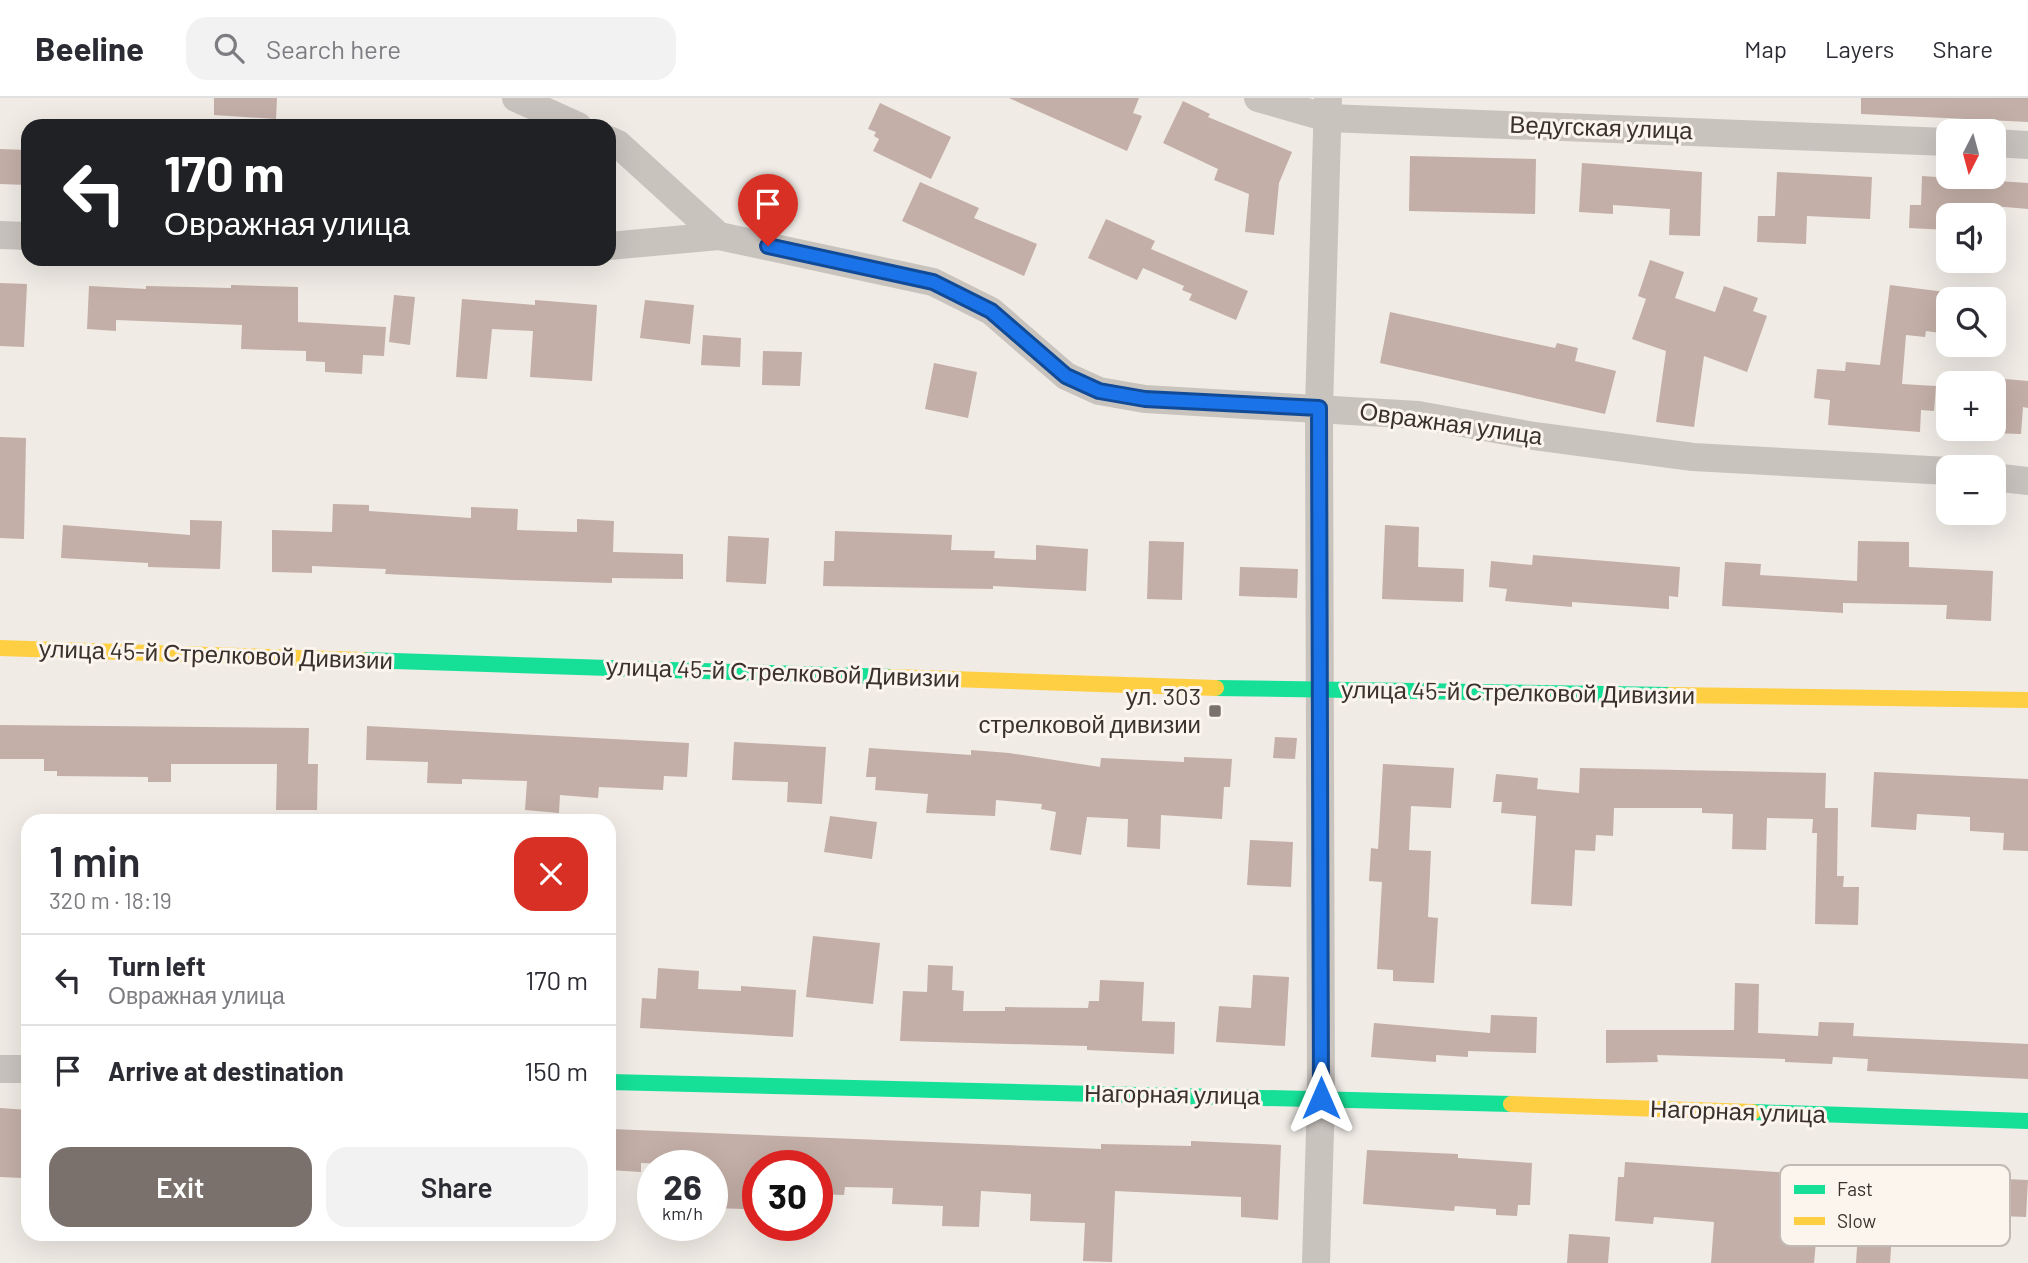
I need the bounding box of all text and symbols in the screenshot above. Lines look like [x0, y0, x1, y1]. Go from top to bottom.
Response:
search box [186, 17, 676, 80]
text: Beeline [35, 28, 144, 68]
icon: search [210, 29, 248, 67]
text: Search here [266, 33, 401, 64]
text: Map [1744, 34, 1787, 63]
text: Layers [1825, 34, 1894, 63]
text: Share [1932, 34, 1993, 63]
street label: Ведугская улица [1509, 109, 1694, 144]
north arrow [1936, 119, 2006, 189]
map controls [1936, 119, 2006, 525]
text: 170 m [164, 143, 284, 202]
icon: left [49, 147, 140, 238]
pin [738, 174, 798, 246]
icon: arrive [749, 185, 787, 223]
text: Овражная улица [164, 203, 410, 241]
button: sound [1936, 203, 2006, 273]
button: search [1936, 287, 2006, 357]
button: + [1936, 371, 2006, 441]
street label: Овражная улица [1358, 395, 1545, 450]
button: − [1936, 455, 2006, 525]
street label: улица 45-й Стрелковой Дивизии [39, 633, 393, 674]
street label: улица 45-й Стрелковой Дивизии [606, 651, 960, 692]
street label: улица 45-й Стрелковой Дивизии [1341, 674, 1695, 709]
place label: ул. 303 стрелковой дивизии [979, 681, 1201, 738]
marker: ул. 303 стрелковой дивизии [1207, 703, 1223, 719]
text: 1 min [49, 835, 141, 885]
button: close [514, 837, 588, 911]
text: 320 m · 18:19 [49, 886, 172, 914]
text: Turn left [108, 950, 206, 981]
icon: left [49, 961, 87, 999]
text: 170 m [525, 964, 588, 995]
text: Овражная улица [108, 981, 285, 1009]
icon: arrive [49, 1052, 87, 1090]
text: Arrive at destination [108, 1055, 344, 1086]
text: 150 m [524, 1055, 588, 1086]
position arrow [1284, 1061, 1358, 1135]
street label: Нагорная улица [1084, 1077, 1261, 1110]
street label: Нагорная улица [1650, 1093, 1827, 1128]
button: Exit [49, 1147, 312, 1227]
button: Share [326, 1147, 588, 1227]
speed limit sign: 30 [742, 1150, 833, 1241]
text: 26 [663, 1165, 702, 1207]
legend [1780, 1165, 2010, 1246]
text: Fast [1837, 1177, 1873, 1200]
text: km/h [662, 1202, 703, 1224]
text: Slow [1837, 1209, 1876, 1232]

